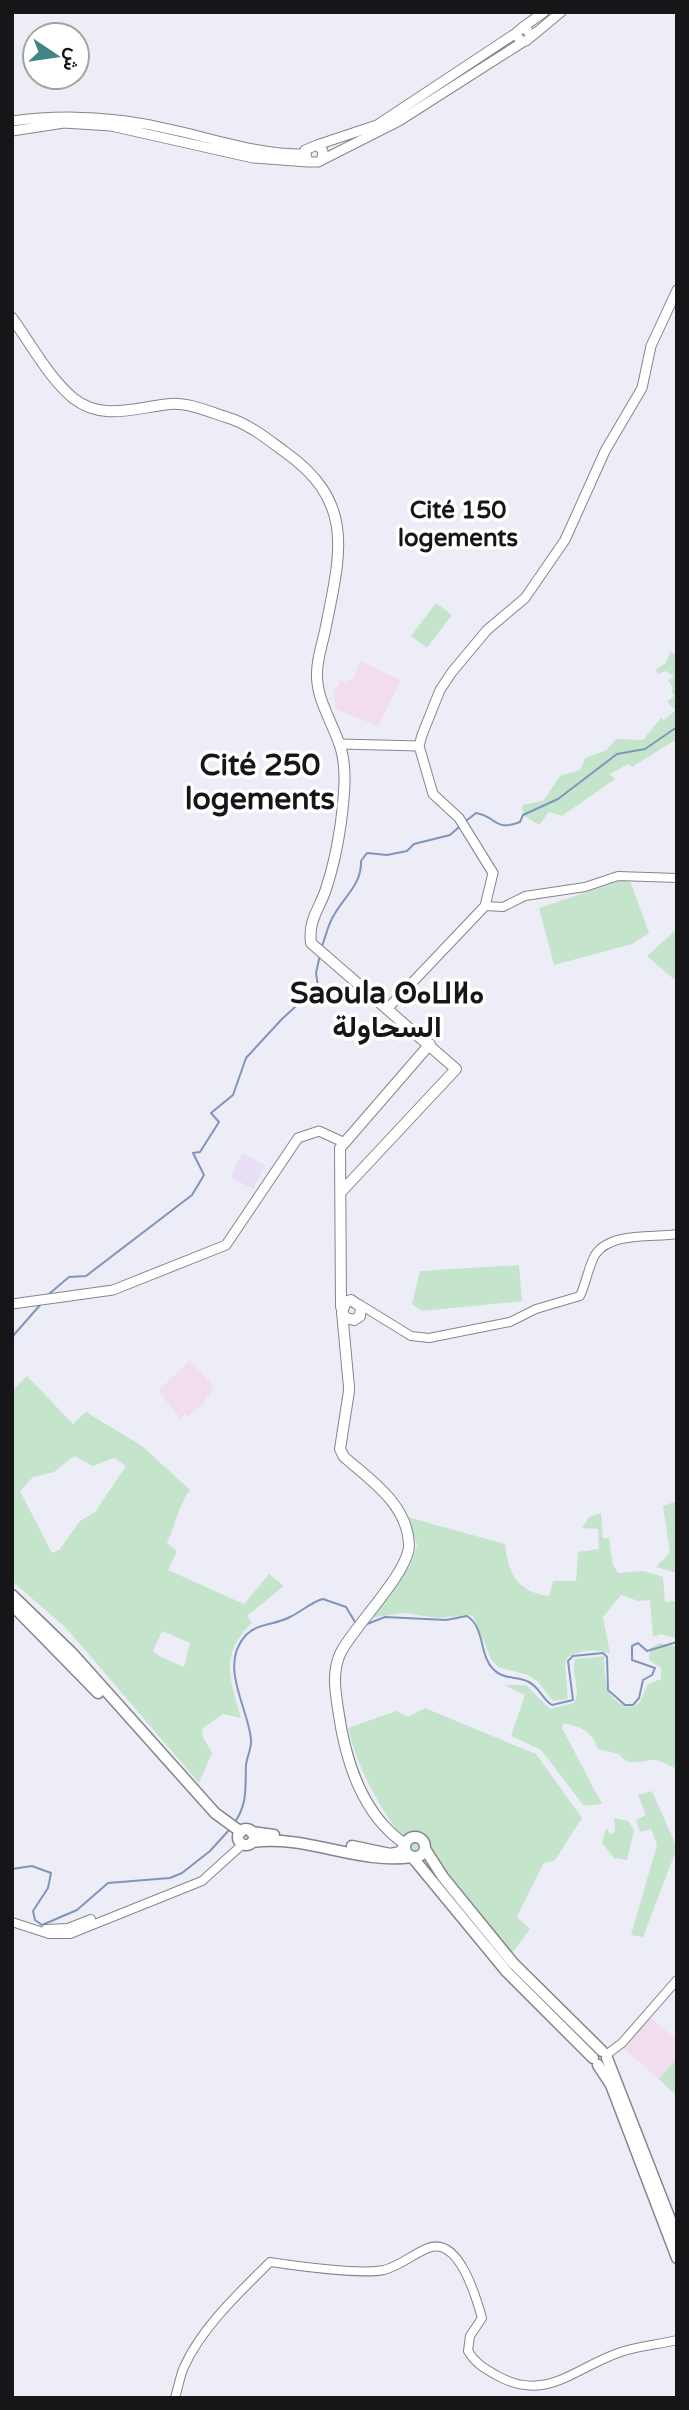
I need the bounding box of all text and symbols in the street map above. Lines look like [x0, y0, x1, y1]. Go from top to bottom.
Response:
north arrow [21, 21, 91, 91]
text: ش [58, 46, 85, 73]
district label: Cité 150 logements [398, 496, 518, 553]
district label: Cité 250 logements [185, 747, 335, 818]
district label: Saoula ⵙⴰⵡⵍⴰ السحاولة [290, 975, 484, 1046]

